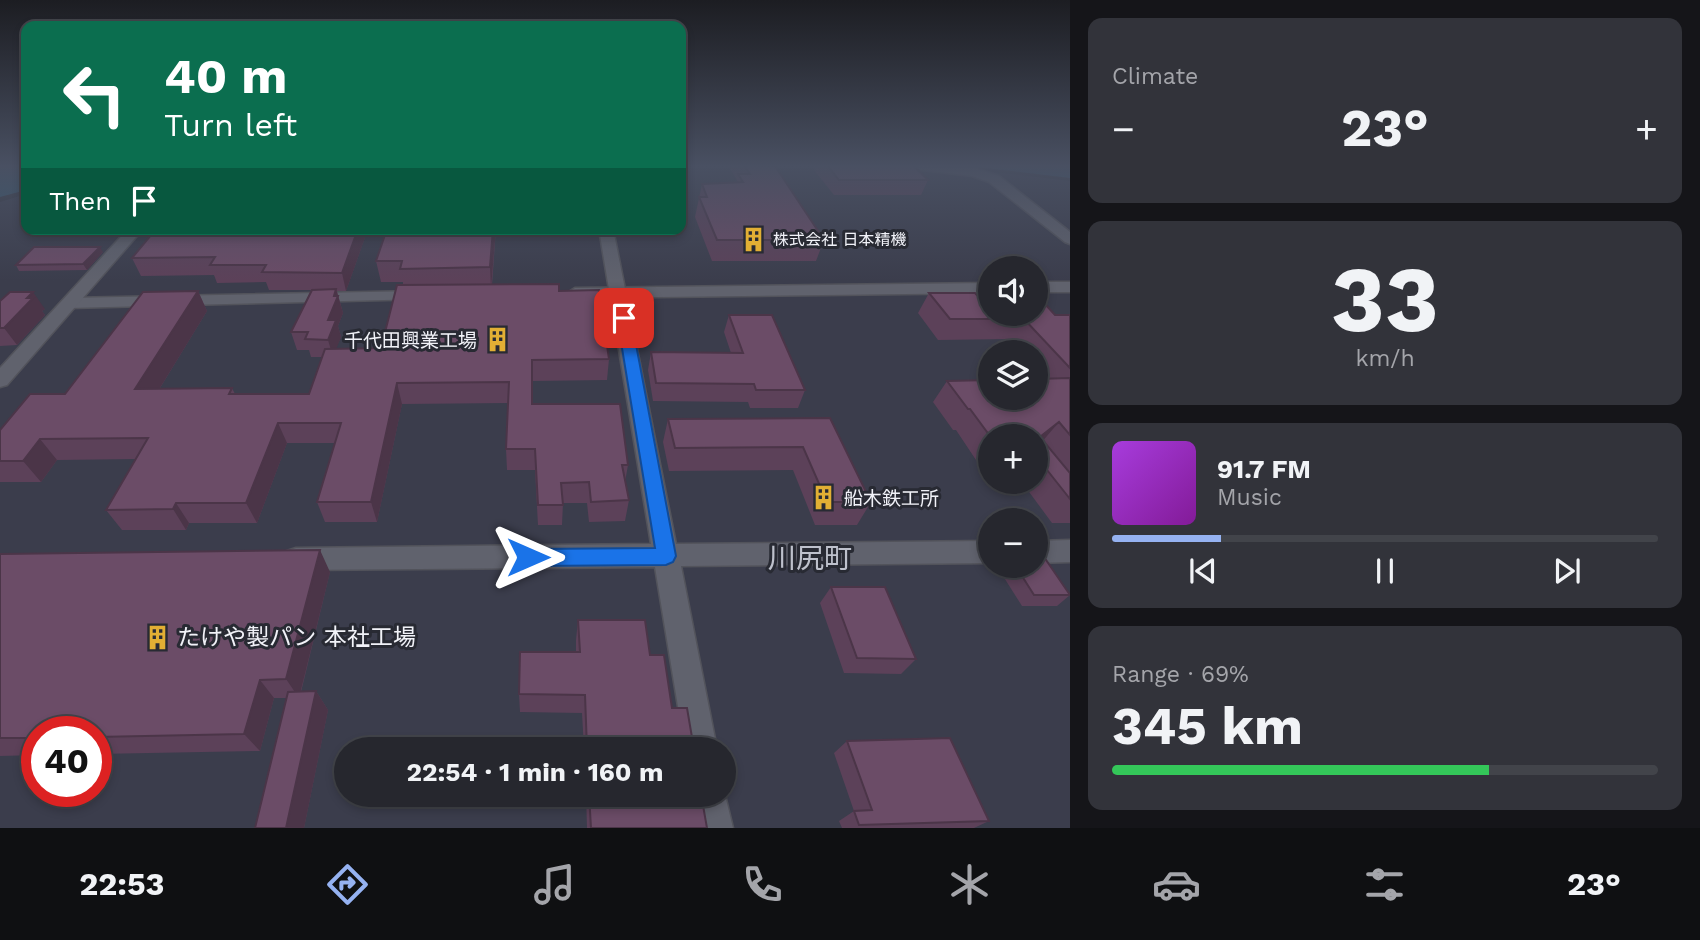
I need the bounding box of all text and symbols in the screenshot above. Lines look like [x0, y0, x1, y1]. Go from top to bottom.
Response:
text: 40 m [164, 47, 287, 105]
icon: left [49, 49, 140, 140]
text: Climate [1112, 63, 1198, 90]
text: 23° [1341, 98, 1429, 159]
text: Turn left [164, 106, 297, 144]
text: − [1112, 107, 1135, 151]
text: + [1635, 107, 1658, 151]
icon: arrive [125, 182, 163, 220]
text: Then [49, 186, 111, 216]
building icon: 株式会社 日本精機 [739, 225, 767, 253]
place label: 株式会社 日本精機 [773, 230, 906, 249]
text: 33 [1331, 246, 1439, 353]
map controls [978, 256, 1048, 578]
button: sound [978, 256, 1048, 326]
pin [594, 288, 654, 348]
icon: arrive [605, 299, 643, 337]
building icon: 千代田興業工場 [483, 326, 511, 354]
place label: 千代田興業工場 [344, 329, 477, 352]
button: layers [978, 340, 1048, 410]
text: km/h [1355, 345, 1415, 372]
button: + [978, 424, 1048, 494]
text: 91.7 FM [1217, 454, 1311, 484]
building icon: 船木鉄工所 [810, 484, 838, 512]
text: Music [1217, 484, 1282, 511]
place label: 船木鉄工所 [844, 487, 939, 510]
button: − [978, 508, 1048, 578]
position arrow [491, 520, 565, 594]
district label: 川尻町 [768, 542, 852, 575]
icon: previous [1184, 552, 1222, 590]
icon: pause [1366, 552, 1404, 590]
icon: next [1548, 552, 1586, 590]
building icon: たけや製パン 本社工場 [143, 623, 171, 651]
place label: たけや製パン 本社工場 [177, 624, 416, 651]
text: Range · 69% [1112, 661, 1249, 688]
text: 345 km [1112, 696, 1303, 757]
speed limit sign: 40 [21, 716, 112, 807]
text: 22:54 · 1 min · 160 m [406, 757, 664, 787]
icon: directions [323, 860, 372, 909]
icon: music [530, 860, 579, 909]
icon: phone [738, 860, 787, 909]
icon: climate [945, 860, 994, 909]
icon: car [1152, 860, 1201, 909]
icon: filters [1360, 860, 1409, 909]
text: 22:53 [79, 865, 165, 903]
text: 23° [1567, 865, 1621, 903]

